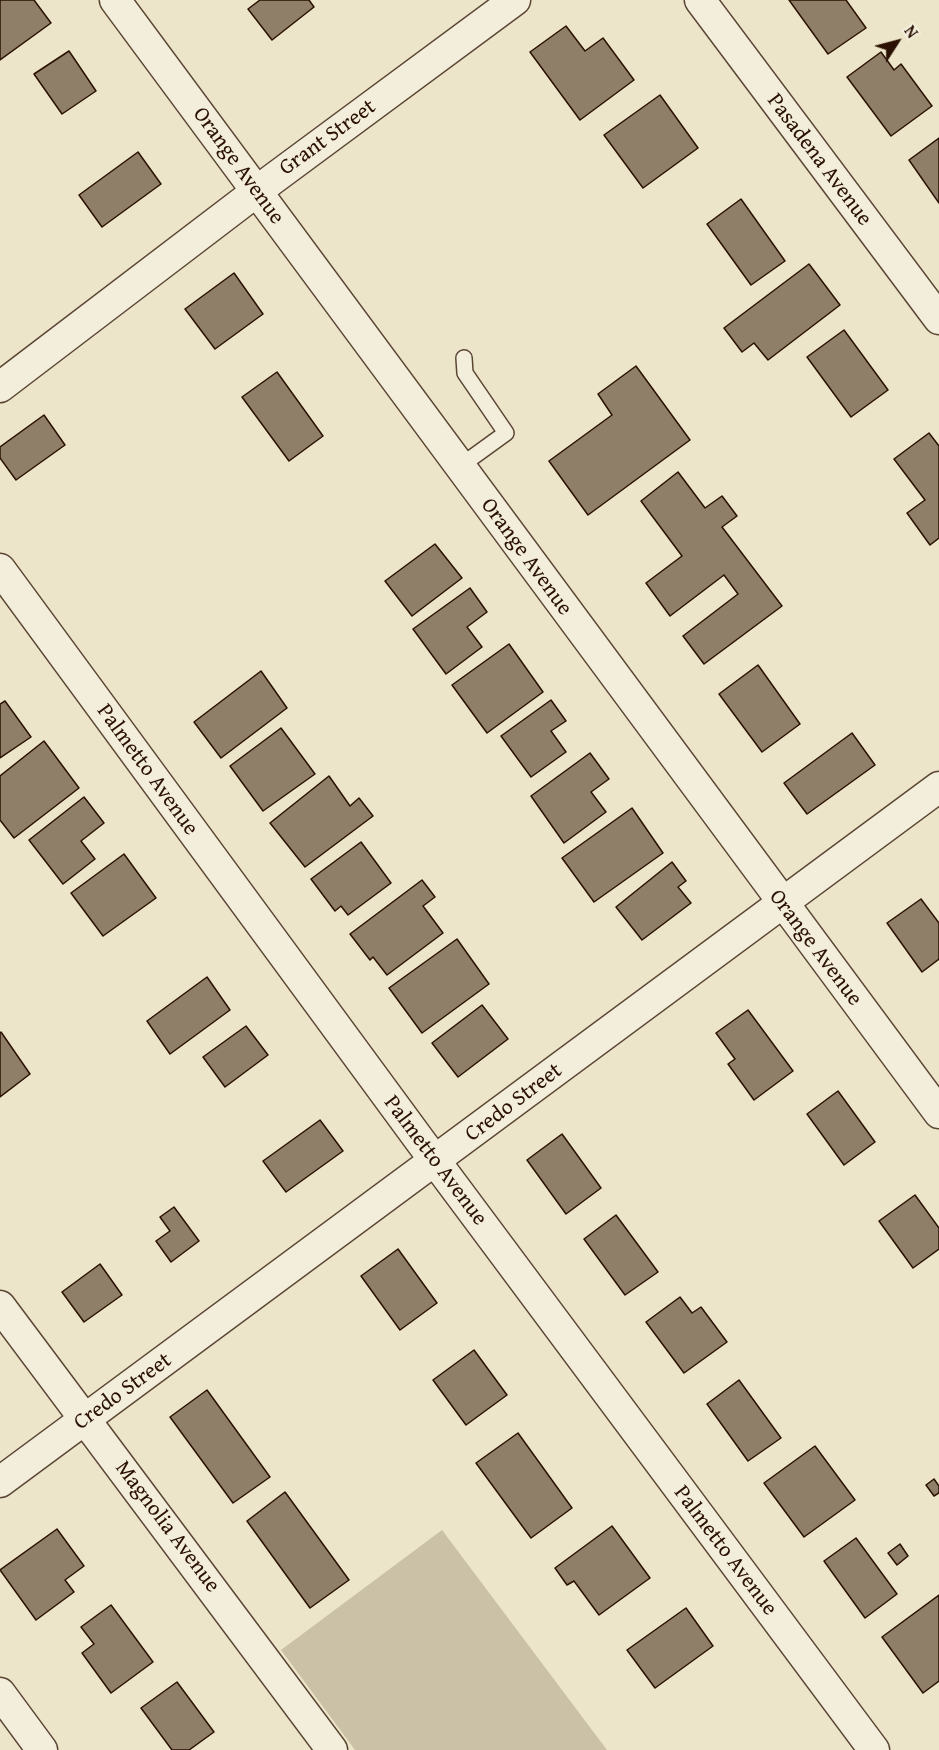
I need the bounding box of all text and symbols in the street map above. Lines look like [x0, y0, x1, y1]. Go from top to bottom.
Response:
north arrow [867, 12, 927, 72]
text: N [899, 20, 924, 43]
street label: Pasadena Avenue [761, 89, 877, 231]
street label: Grant Street [275, 94, 381, 182]
street label: Orange Avenue [187, 102, 289, 230]
street label: Orange Avenue [475, 493, 577, 621]
street label: Palmetto Avenue [91, 699, 203, 841]
street label: Orange Avenue [763, 885, 867, 1011]
street label: Credo Street [460, 1058, 568, 1148]
street label: Palmetto Avenue [378, 1091, 492, 1231]
street label: Credo Street [69, 1348, 177, 1436]
street label: Magnolia Avenue [109, 1456, 225, 1598]
street label: Palmetto Avenue [668, 1481, 782, 1621]

